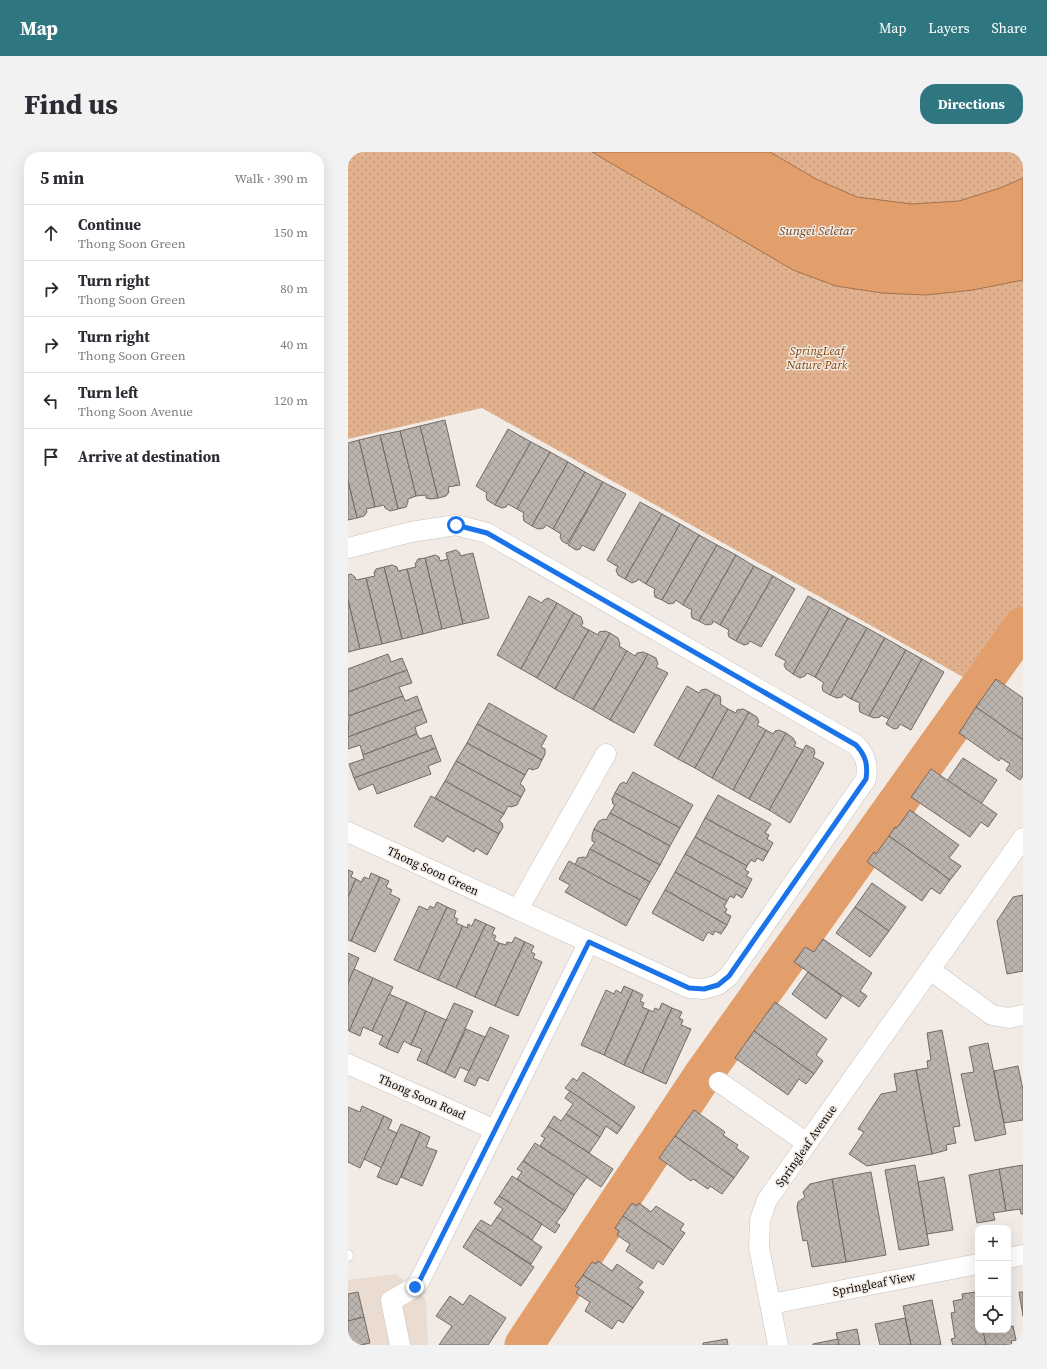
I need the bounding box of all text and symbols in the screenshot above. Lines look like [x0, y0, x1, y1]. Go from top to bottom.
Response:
text: Map [20, 15, 58, 41]
text: Map [879, 18, 906, 38]
text: Layers [928, 18, 970, 38]
text: Share [992, 18, 1027, 38]
button: Directions [920, 84, 1023, 124]
text: Find us [24, 85, 118, 123]
text: 5 min [40, 166, 84, 190]
text: Walk · 390 m [235, 170, 308, 187]
text: Continue [78, 214, 141, 235]
icon: ahead [40, 222, 62, 244]
water label: Sungei Seletar [779, 222, 856, 239]
text: 150 m [274, 224, 308, 241]
text: Thong Soon Green [78, 235, 186, 252]
text: Turn right [78, 270, 150, 291]
icon: right [40, 278, 62, 300]
text: 80 m [280, 280, 308, 297]
text: Thong Soon Green [78, 291, 186, 308]
text: Turn right [78, 326, 150, 347]
icon: right [40, 334, 62, 356]
text: 40 m [280, 336, 308, 353]
park label: SpringLeaf Nature Park [786, 343, 848, 373]
text: Thong Soon Green [78, 347, 186, 364]
text: Turn left [78, 382, 138, 403]
icon: left [40, 390, 62, 412]
text: 120 m [274, 392, 308, 409]
text: Thong Soon Avenue [78, 403, 193, 420]
icon: arrive [40, 446, 62, 468]
text: Arrive at destination [78, 446, 220, 467]
route start [447, 516, 465, 534]
street label: Thong Soon Green [385, 843, 481, 899]
street label: Thong Soon Road [376, 1071, 468, 1123]
street label: Springleaf Avenue [772, 1102, 840, 1190]
map controls [975, 1225, 1011, 1333]
button: + [975, 1225, 1011, 1261]
button: − [975, 1261, 1011, 1297]
street label: Springleaf View [831, 1268, 918, 1300]
route end [406, 1278, 424, 1296]
button: locate [975, 1297, 1011, 1333]

